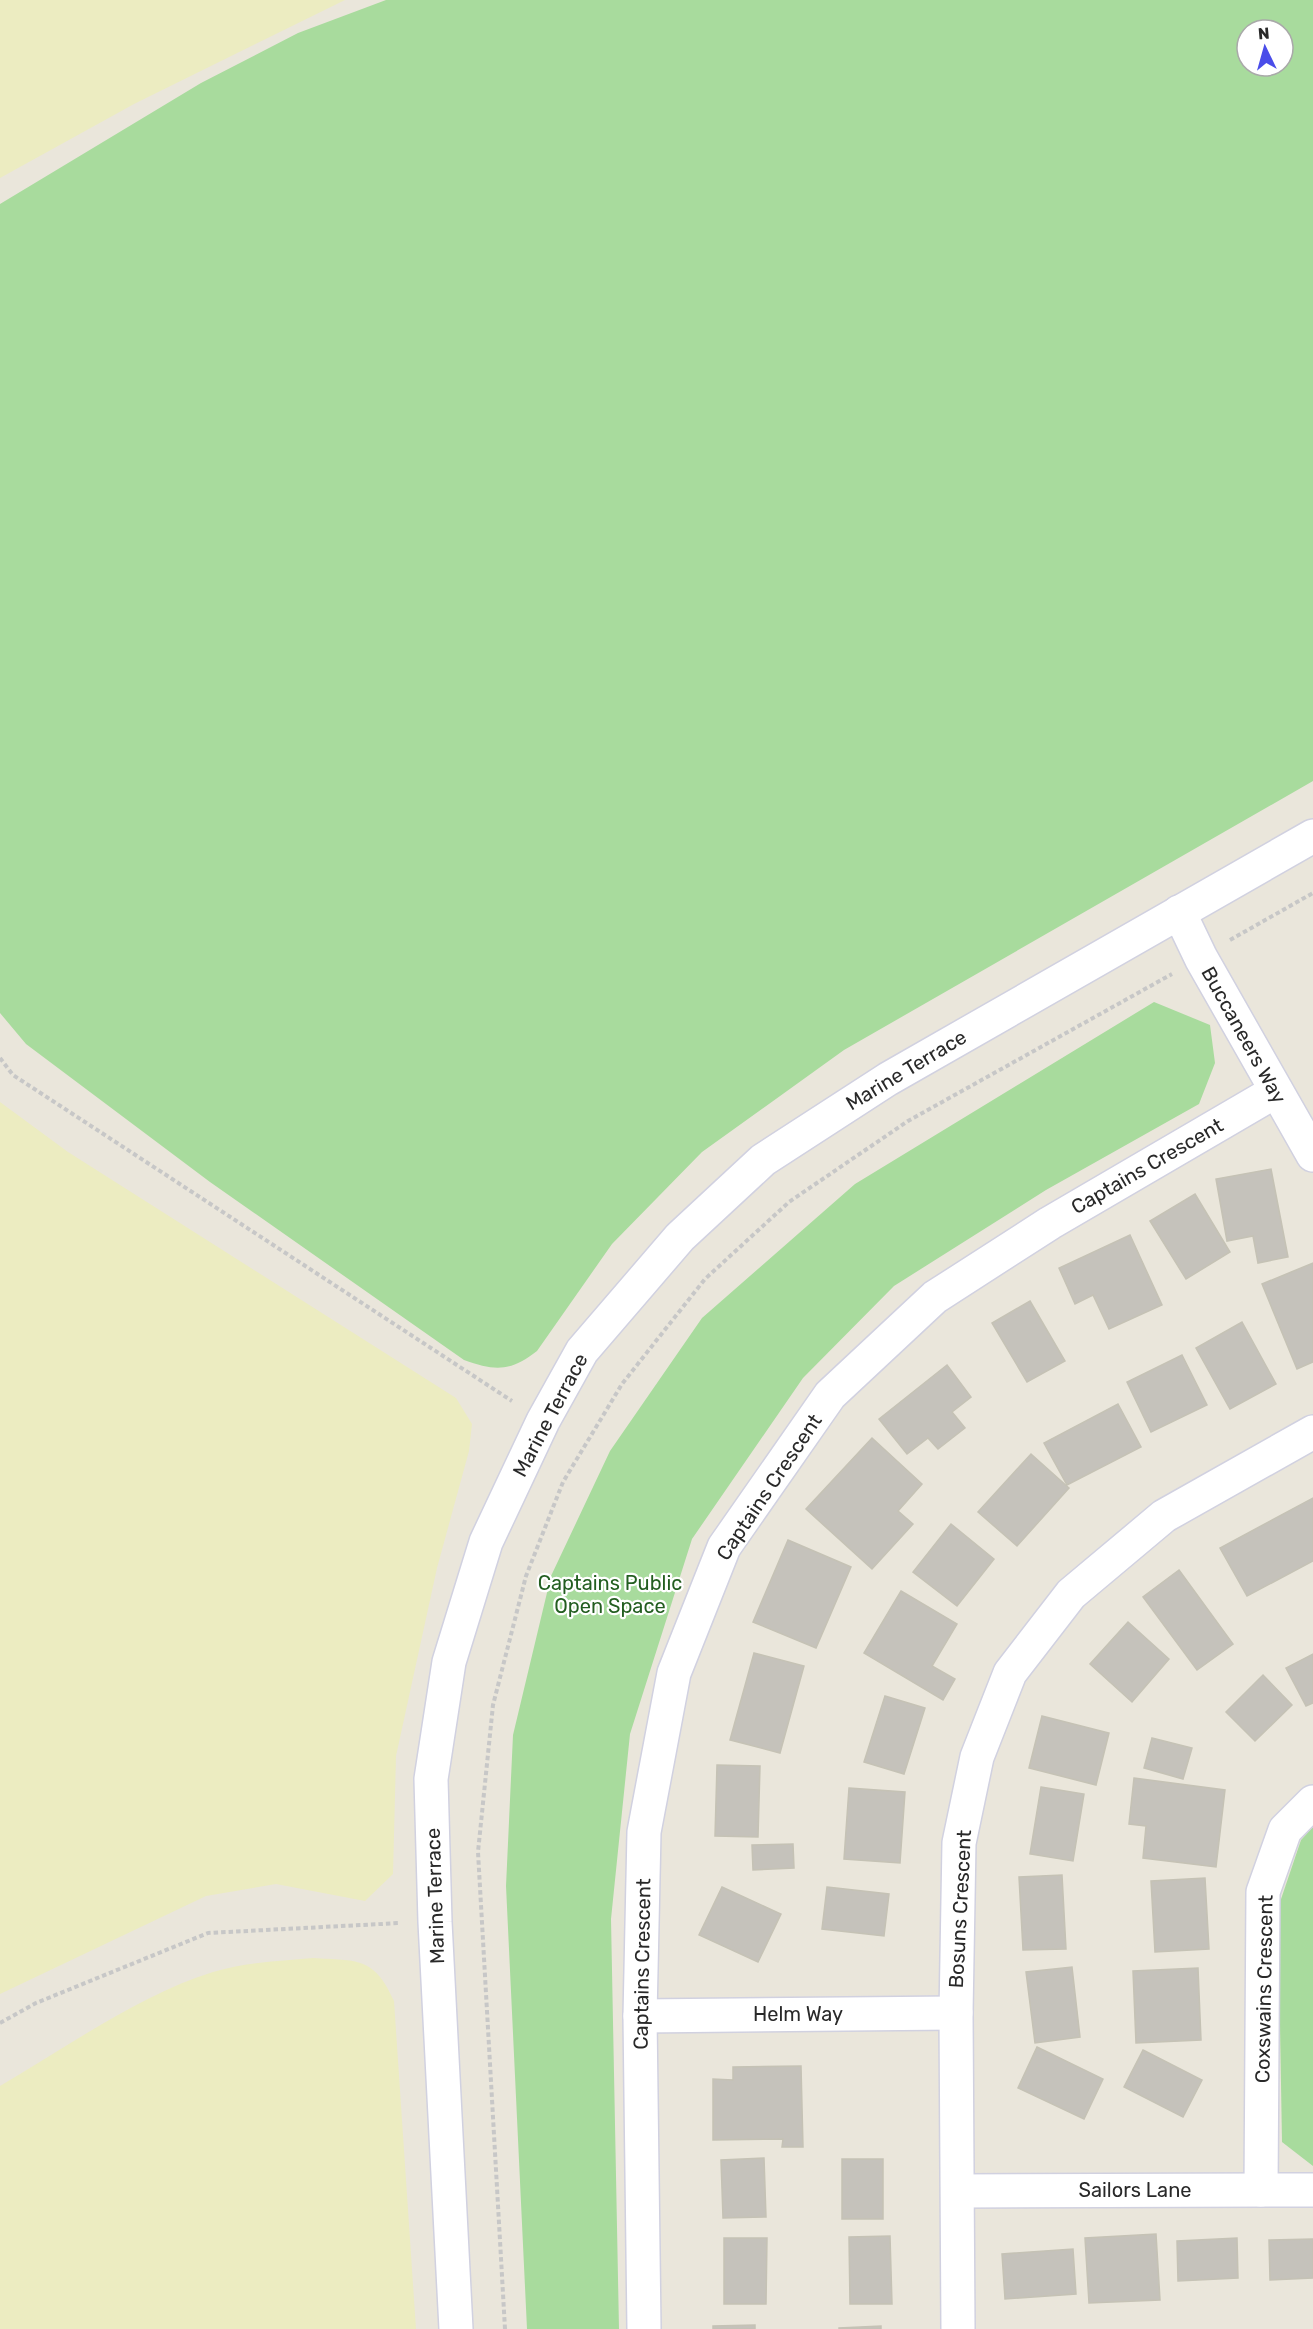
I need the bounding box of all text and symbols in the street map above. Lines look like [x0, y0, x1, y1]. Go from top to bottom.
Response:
north arrow [1235, 18, 1295, 78]
text: N [1257, 24, 1270, 44]
street label: Buccaneers Way [1196, 962, 1292, 1108]
street label: Marine Terrace [841, 1025, 971, 1115]
street label: Captains Crescent [1067, 1113, 1227, 1219]
street label: Marine Terrace [507, 1349, 593, 1481]
street label: Captains Crescent [711, 1409, 827, 1565]
park label: Captains Public Open Space [538, 1571, 682, 1618]
street label: Marine Terrace [421, 1827, 449, 1965]
street label: Bosuns Crescent [944, 1829, 976, 1989]
street label: Captains Crescent [629, 1878, 655, 2050]
street label: Coxswains Crescent [1250, 1895, 1278, 2083]
street label: Helm Way [753, 2002, 843, 2026]
street label: Sailors Lane [1079, 2178, 1191, 2202]

